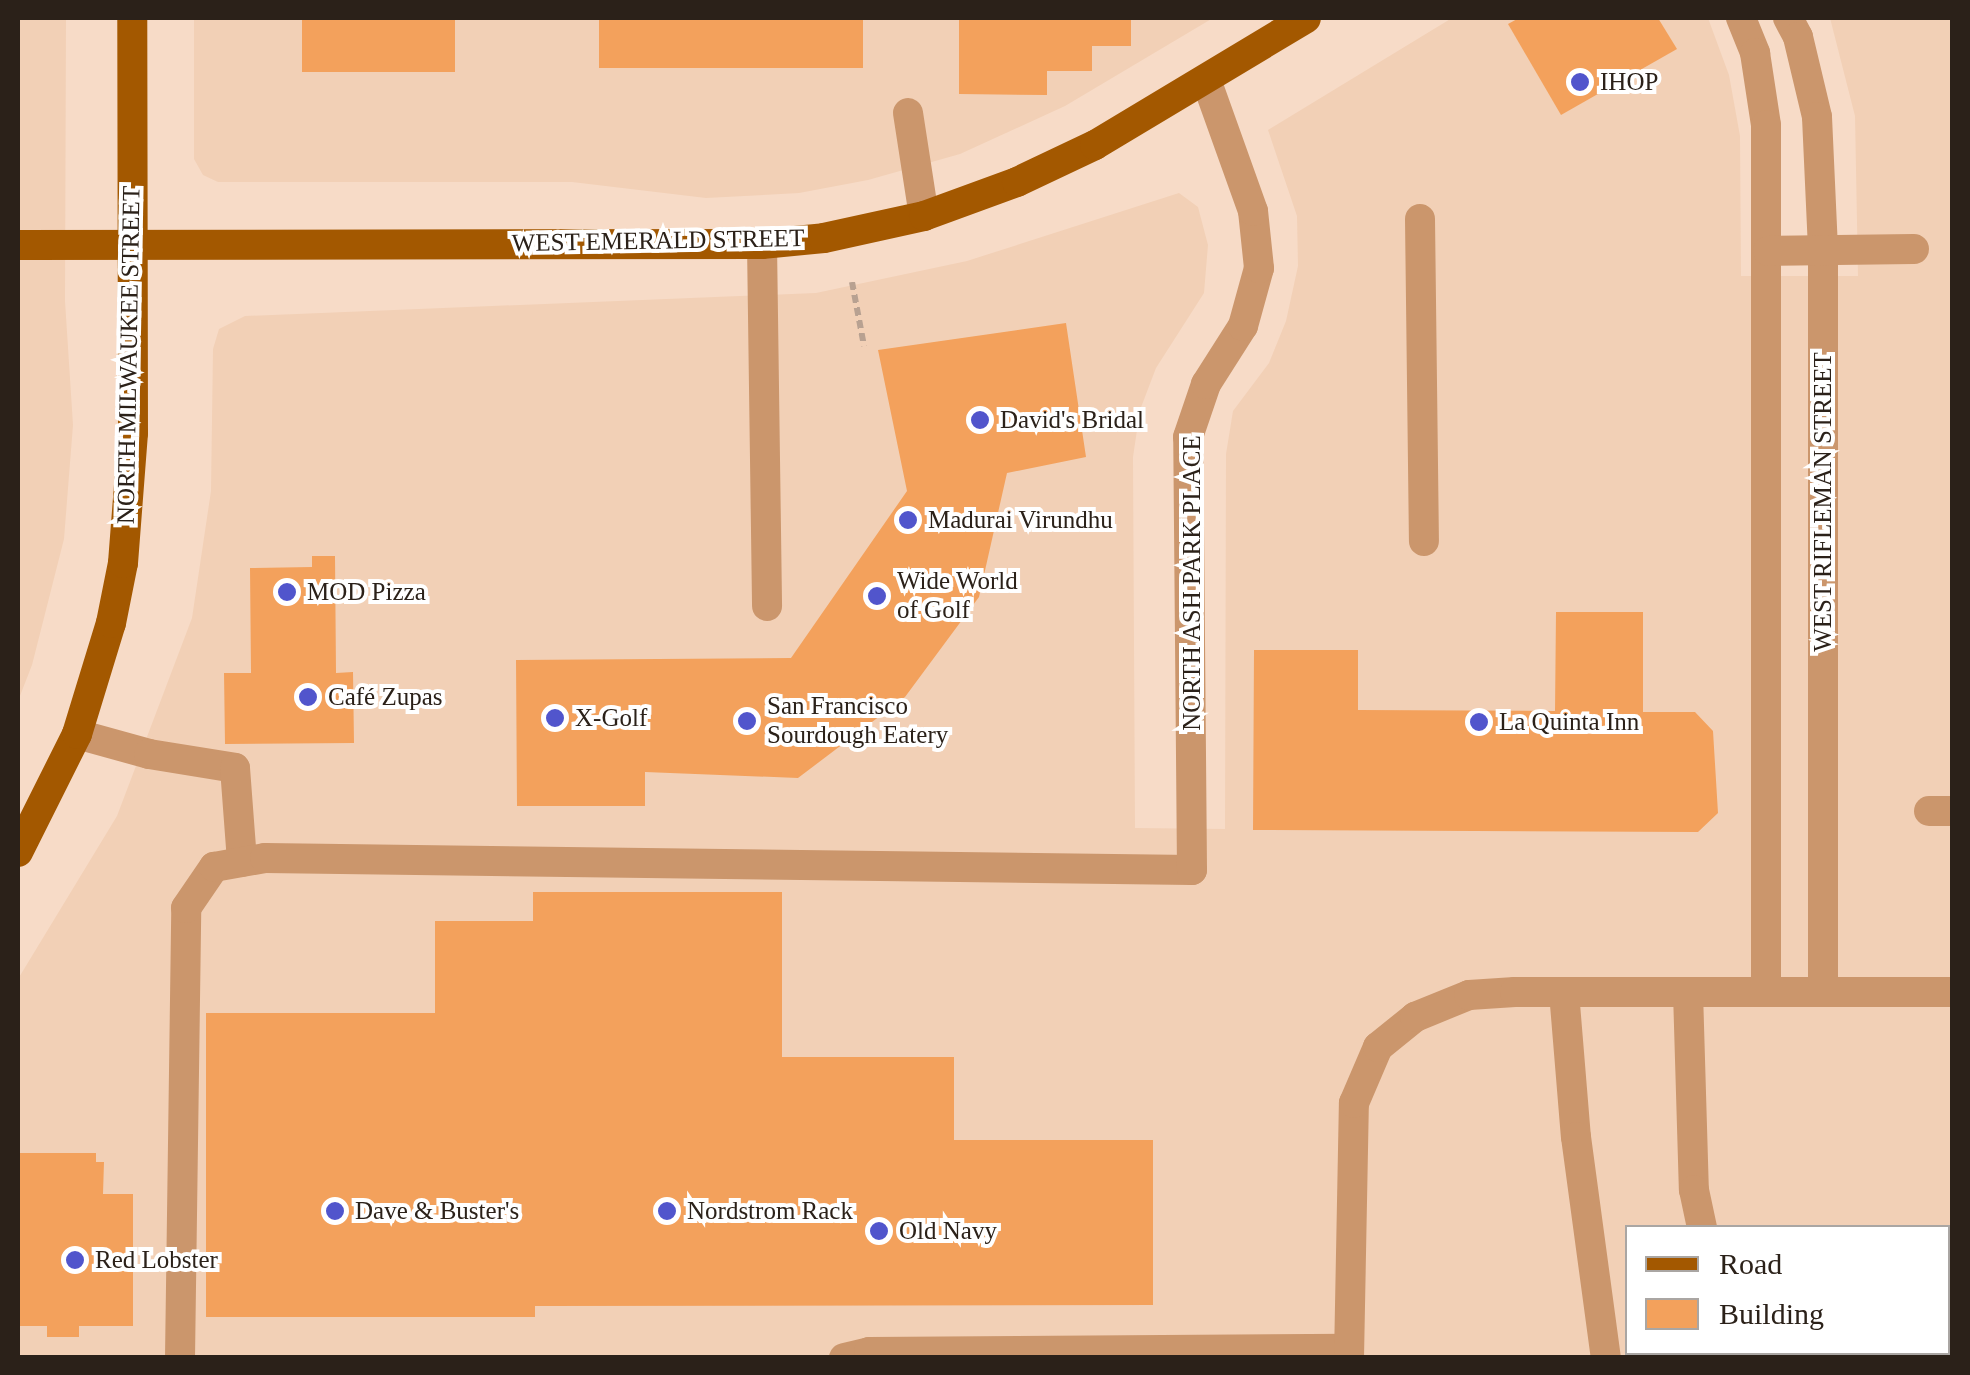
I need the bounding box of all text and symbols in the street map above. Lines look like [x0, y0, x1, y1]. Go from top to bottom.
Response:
place label: IHOP [1600, 67, 1658, 97]
marker: IHOP [1569, 71, 1591, 93]
street label: NORTH MILWAUKEE STREET [111, 186, 147, 524]
street label: WEST EMERALD STREET [511, 223, 805, 259]
street label: WEST RIFLEMAN STREET [1808, 352, 1838, 652]
place label: David's Bridal [1000, 405, 1144, 435]
marker: David's Bridal [969, 409, 991, 431]
street label: NORTH ASH PARK PLACE [1177, 435, 1207, 731]
place label: Madurai Virundhu [928, 505, 1113, 535]
marker: Madurai Virundhu [897, 509, 919, 531]
place label: Wide World of Golf [897, 567, 1018, 626]
place label: MOD Pizza [307, 577, 426, 607]
marker: MOD Pizza [276, 581, 298, 603]
marker: Wide World of Golf [866, 585, 888, 607]
place label: Café Zupas [328, 682, 443, 712]
marker: Café Zupas [297, 686, 319, 708]
place label: San Francisco Sourdough Eatery [767, 692, 948, 751]
place label: X-Golf [575, 703, 647, 733]
marker: X-Golf [544, 707, 566, 729]
place label: La Quinta Inn [1499, 707, 1639, 737]
marker: San Francisco Sourdough Eatery [736, 710, 758, 732]
marker: La Quinta Inn [1468, 711, 1490, 733]
place label: Dave & Buster's [355, 1196, 519, 1226]
place label: Nordstrom Rack [687, 1196, 853, 1226]
marker: Dave & Buster's [324, 1200, 346, 1222]
marker: Nordstrom Rack [656, 1200, 678, 1222]
place label: Old Navy [899, 1216, 997, 1246]
marker: Old Navy [868, 1220, 890, 1242]
legend [1625, 1225, 1950, 1355]
place label: Red Lobster [95, 1245, 218, 1275]
text: Road [1719, 1247, 1782, 1280]
marker: Red Lobster [64, 1249, 86, 1271]
text: Building [1719, 1297, 1824, 1330]

